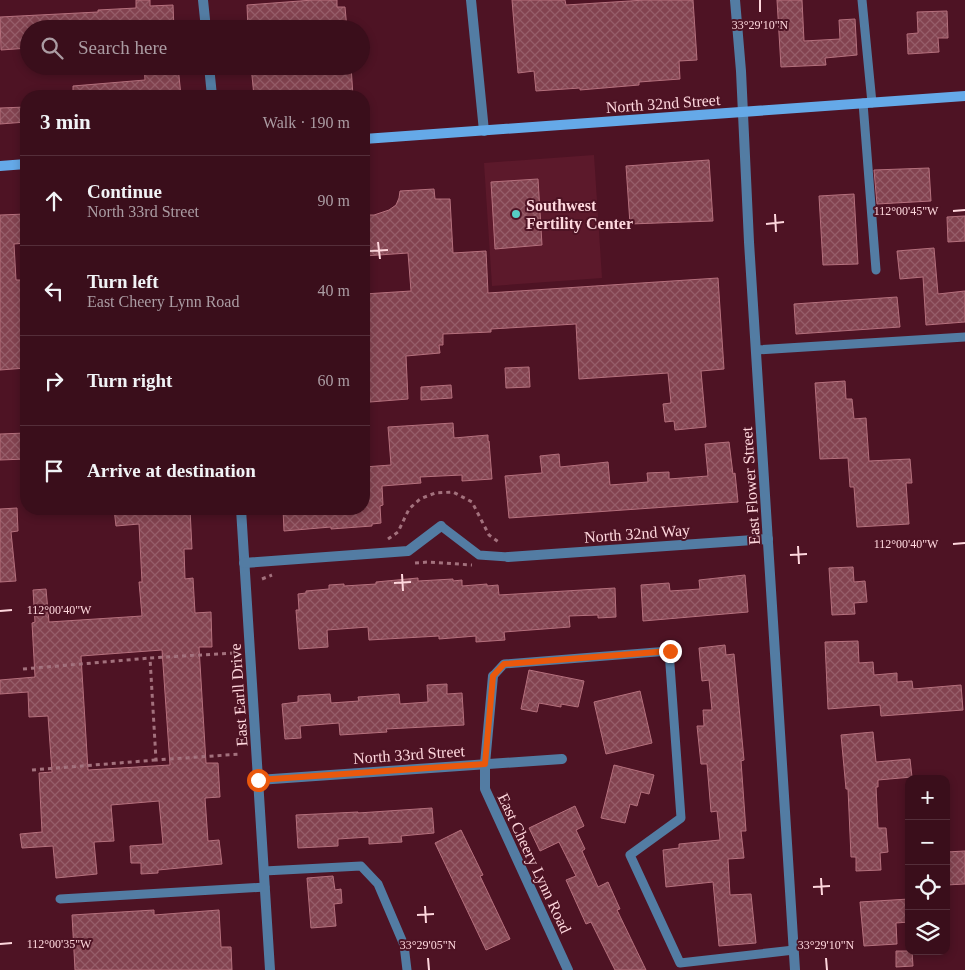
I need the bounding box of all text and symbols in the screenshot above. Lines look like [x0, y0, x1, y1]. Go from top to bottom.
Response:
text: 33°29'10"N [732, 18, 789, 32]
search box [20, 20, 370, 75]
icon: search [38, 34, 66, 62]
text: Search here [78, 37, 167, 58]
street label: North 32nd Street [605, 91, 721, 116]
text: 3 min [40, 110, 91, 134]
text: Walk · 190 m [263, 114, 350, 131]
text: Continue [87, 181, 162, 202]
icon: ahead [40, 187, 68, 215]
text: 90 m [318, 192, 350, 209]
place label: Southwest Fertility Center [526, 197, 633, 233]
text: North 33rd Street [87, 203, 199, 220]
text: 112°00'45"W [874, 204, 939, 218]
marker: Southwest Fertility Center [510, 208, 522, 220]
text: Turn left [87, 271, 159, 292]
icon: left [40, 277, 68, 305]
text: 40 m [318, 282, 350, 299]
text: East Cheery Lynn Road [87, 293, 239, 310]
icon: right [40, 367, 68, 395]
text: Turn right [87, 370, 172, 391]
text: 60 m [318, 372, 350, 389]
street label: East Flower Street [738, 426, 763, 546]
icon: arrive [40, 457, 68, 485]
text: Arrive at destination [87, 460, 256, 481]
street label: North 32nd Way [584, 521, 691, 547]
text: 112°00'40"W [874, 537, 939, 551]
text: 112°00'40"W [27, 603, 92, 617]
route end [659, 640, 682, 663]
street label: East Earll Drive [226, 643, 251, 747]
street label: North 33rd Street [353, 742, 466, 767]
route start [247, 769, 270, 792]
map controls [905, 775, 950, 955]
button: + [905, 775, 950, 820]
street label: East Cheery Lynn Road [494, 791, 574, 936]
button: − [905, 820, 950, 865]
button: locate [905, 865, 950, 910]
button: layers [905, 910, 950, 955]
text: 112°00'35"W [27, 937, 92, 951]
text: 33°29'05"N [400, 938, 457, 952]
text: 33°29'10"N [798, 938, 855, 952]

